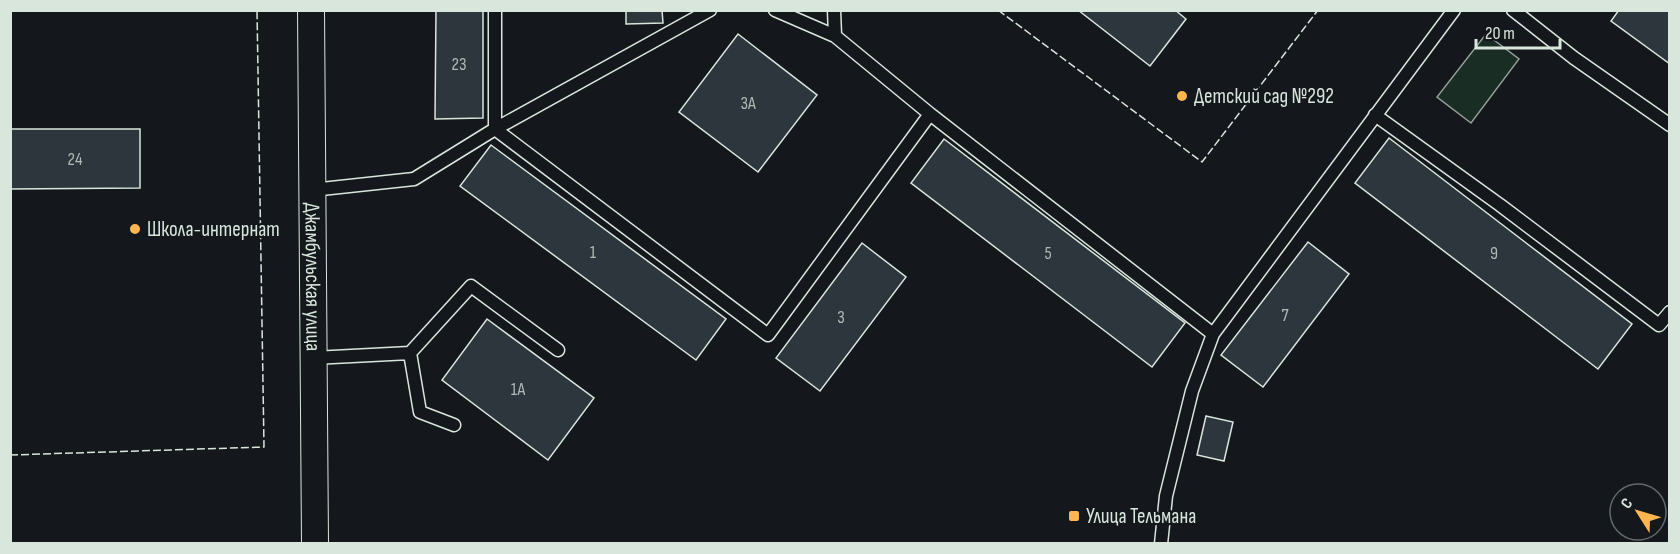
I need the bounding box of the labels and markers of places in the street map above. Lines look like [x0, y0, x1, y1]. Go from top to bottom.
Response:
place label: Детский сад №292 [1194, 84, 1334, 109]
marker: Детский сад №292 [1175, 89, 1189, 103]
place label: Школа-интернат [147, 217, 280, 242]
marker: Школа-интернат [128, 222, 142, 236]
place label: Улица Тельмана [1086, 504, 1196, 529]
marker: Улица Тельмана [1067, 509, 1081, 523]

